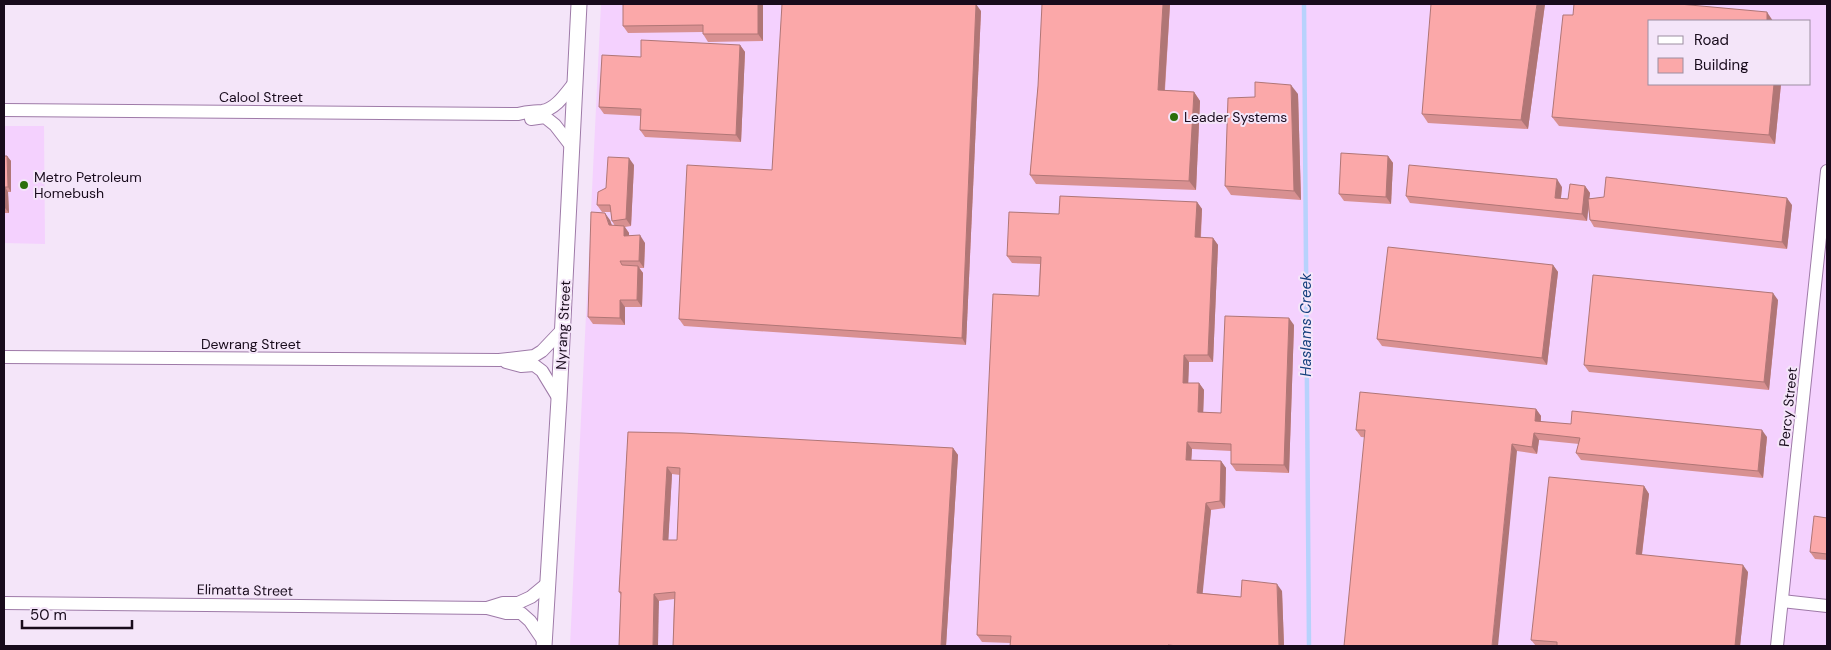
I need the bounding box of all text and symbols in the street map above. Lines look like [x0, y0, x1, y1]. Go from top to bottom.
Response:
legend [1648, 20, 1811, 85]
text: Road [1694, 30, 1729, 50]
text: Building [1694, 55, 1749, 75]
street label: Calool Street [219, 88, 303, 106]
place label: Leader Systems [1184, 108, 1287, 126]
marker: Leader Systems [1168, 111, 1180, 123]
place label: Metro Petroleum Homebush [34, 168, 142, 202]
marker: Metro Petroleum Homebush [18, 179, 30, 191]
water label: Haslams Creek [1296, 273, 1316, 377]
street label: Nyrang Street [552, 280, 574, 370]
street label: Dewrang Street [201, 335, 301, 353]
street label: Percy Street [1775, 366, 1801, 448]
street label: Elimatta Street [197, 580, 293, 600]
scale bar [22, 598, 132, 630]
text: 50 m [30, 605, 67, 625]

